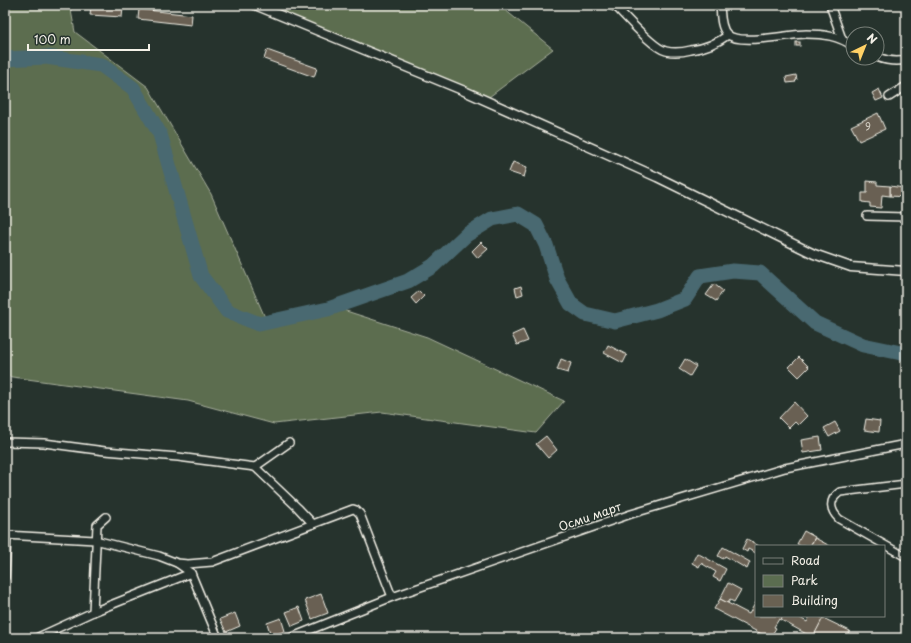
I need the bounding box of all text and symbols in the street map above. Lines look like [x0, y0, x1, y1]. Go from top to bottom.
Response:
scale bar [28, 26, 149, 52]
north arrow [845, 26, 885, 66]
text: N [863, 29, 881, 48]
text: 100 m [34, 30, 71, 48]
house number: 9 [865, 119, 871, 134]
street label: Осми март [556, 497, 624, 535]
legend [755, 545, 885, 617]
text: Road [791, 551, 820, 569]
text: Park [791, 571, 818, 589]
text: Building [791, 591, 838, 609]

